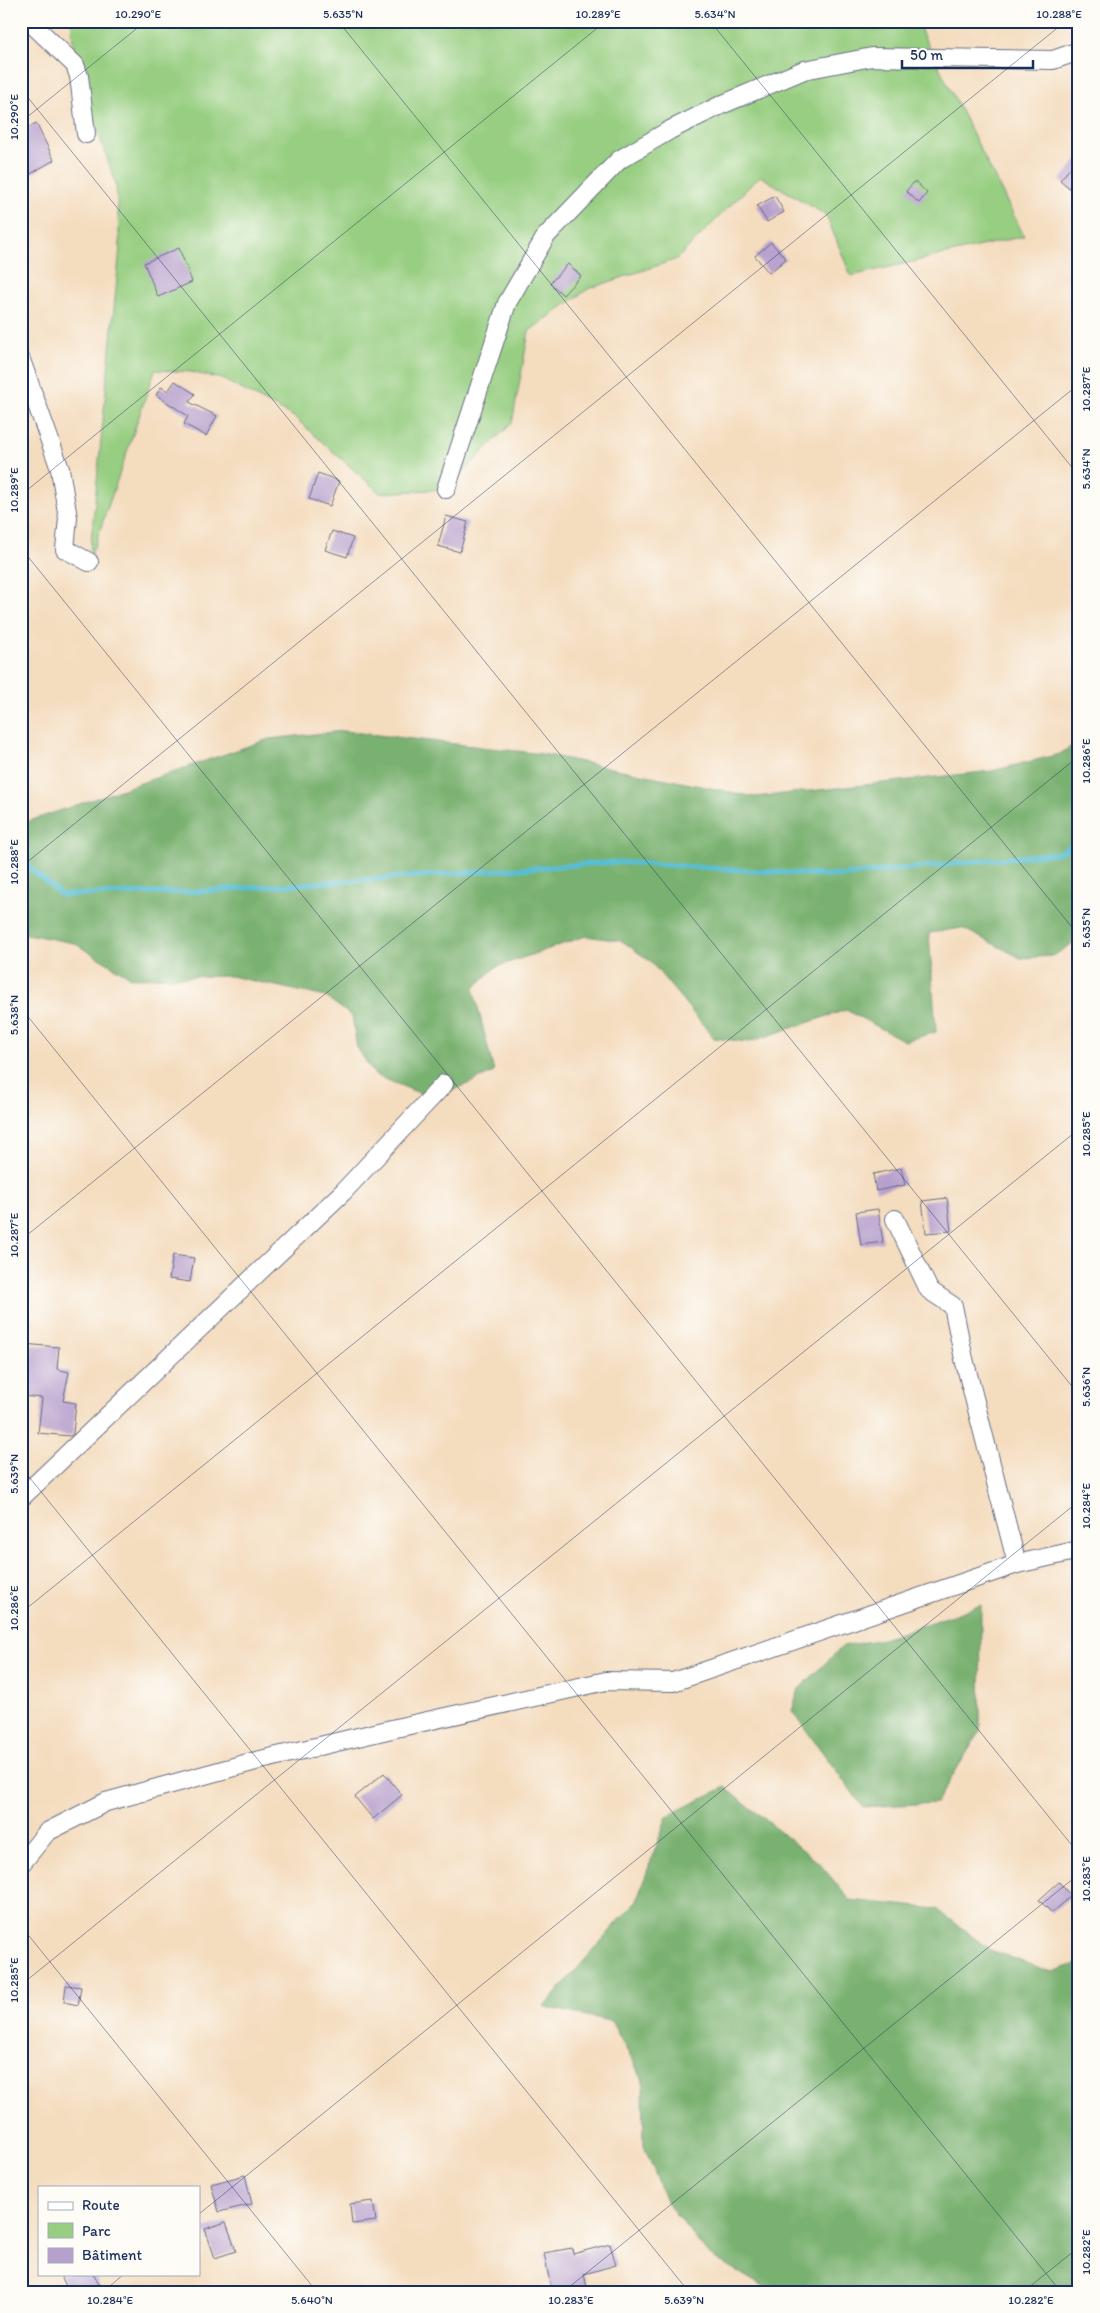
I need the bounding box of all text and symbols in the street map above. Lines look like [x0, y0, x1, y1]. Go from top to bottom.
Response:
text: 10.290°E [115, 7, 161, 21]
text: 5.635°N [323, 7, 363, 21]
text: 10.289°E [575, 7, 621, 21]
text: 5.634°N [695, 7, 736, 21]
text: 10.288°E [1036, 7, 1082, 21]
scale bar [902, 38, 1034, 70]
text: 50 m [910, 46, 943, 64]
text: 10.290°E [7, 94, 21, 140]
text: 10.287°E [1079, 366, 1093, 411]
text: 5.634°N [1079, 449, 1093, 490]
text: 10.289°E [7, 467, 21, 513]
text: 10.286°E [1079, 738, 1093, 784]
text: 10.288°E [7, 839, 21, 885]
text: 5.635°N [1079, 908, 1093, 948]
text: 5.638°N [7, 995, 21, 1035]
text: 10.285°E [1079, 1111, 1093, 1157]
text: 10.287°E [7, 1212, 21, 1257]
text: 5.636°N [1079, 1367, 1093, 1407]
text: 5.639°N [7, 1454, 21, 1494]
text: 10.284°E [1079, 1483, 1093, 1529]
text: 10.286°E [7, 1585, 21, 1631]
text: 10.283°E [1079, 1856, 1093, 1902]
text: 10.285°E [7, 1957, 21, 2003]
legend [38, 2186, 200, 2276]
text: Route [82, 2196, 120, 2214]
text: Parc [82, 2222, 111, 2240]
text: 10.282°E [1079, 2229, 1093, 2275]
text: Bâtiment [82, 2246, 143, 2264]
text: 10.284°E [87, 2293, 133, 2307]
text: 5.640°N [291, 2293, 333, 2307]
text: 10.283°E [548, 2293, 594, 2307]
text: 5.639°N [664, 2293, 704, 2307]
text: 10.282°E [1008, 2293, 1054, 2307]

